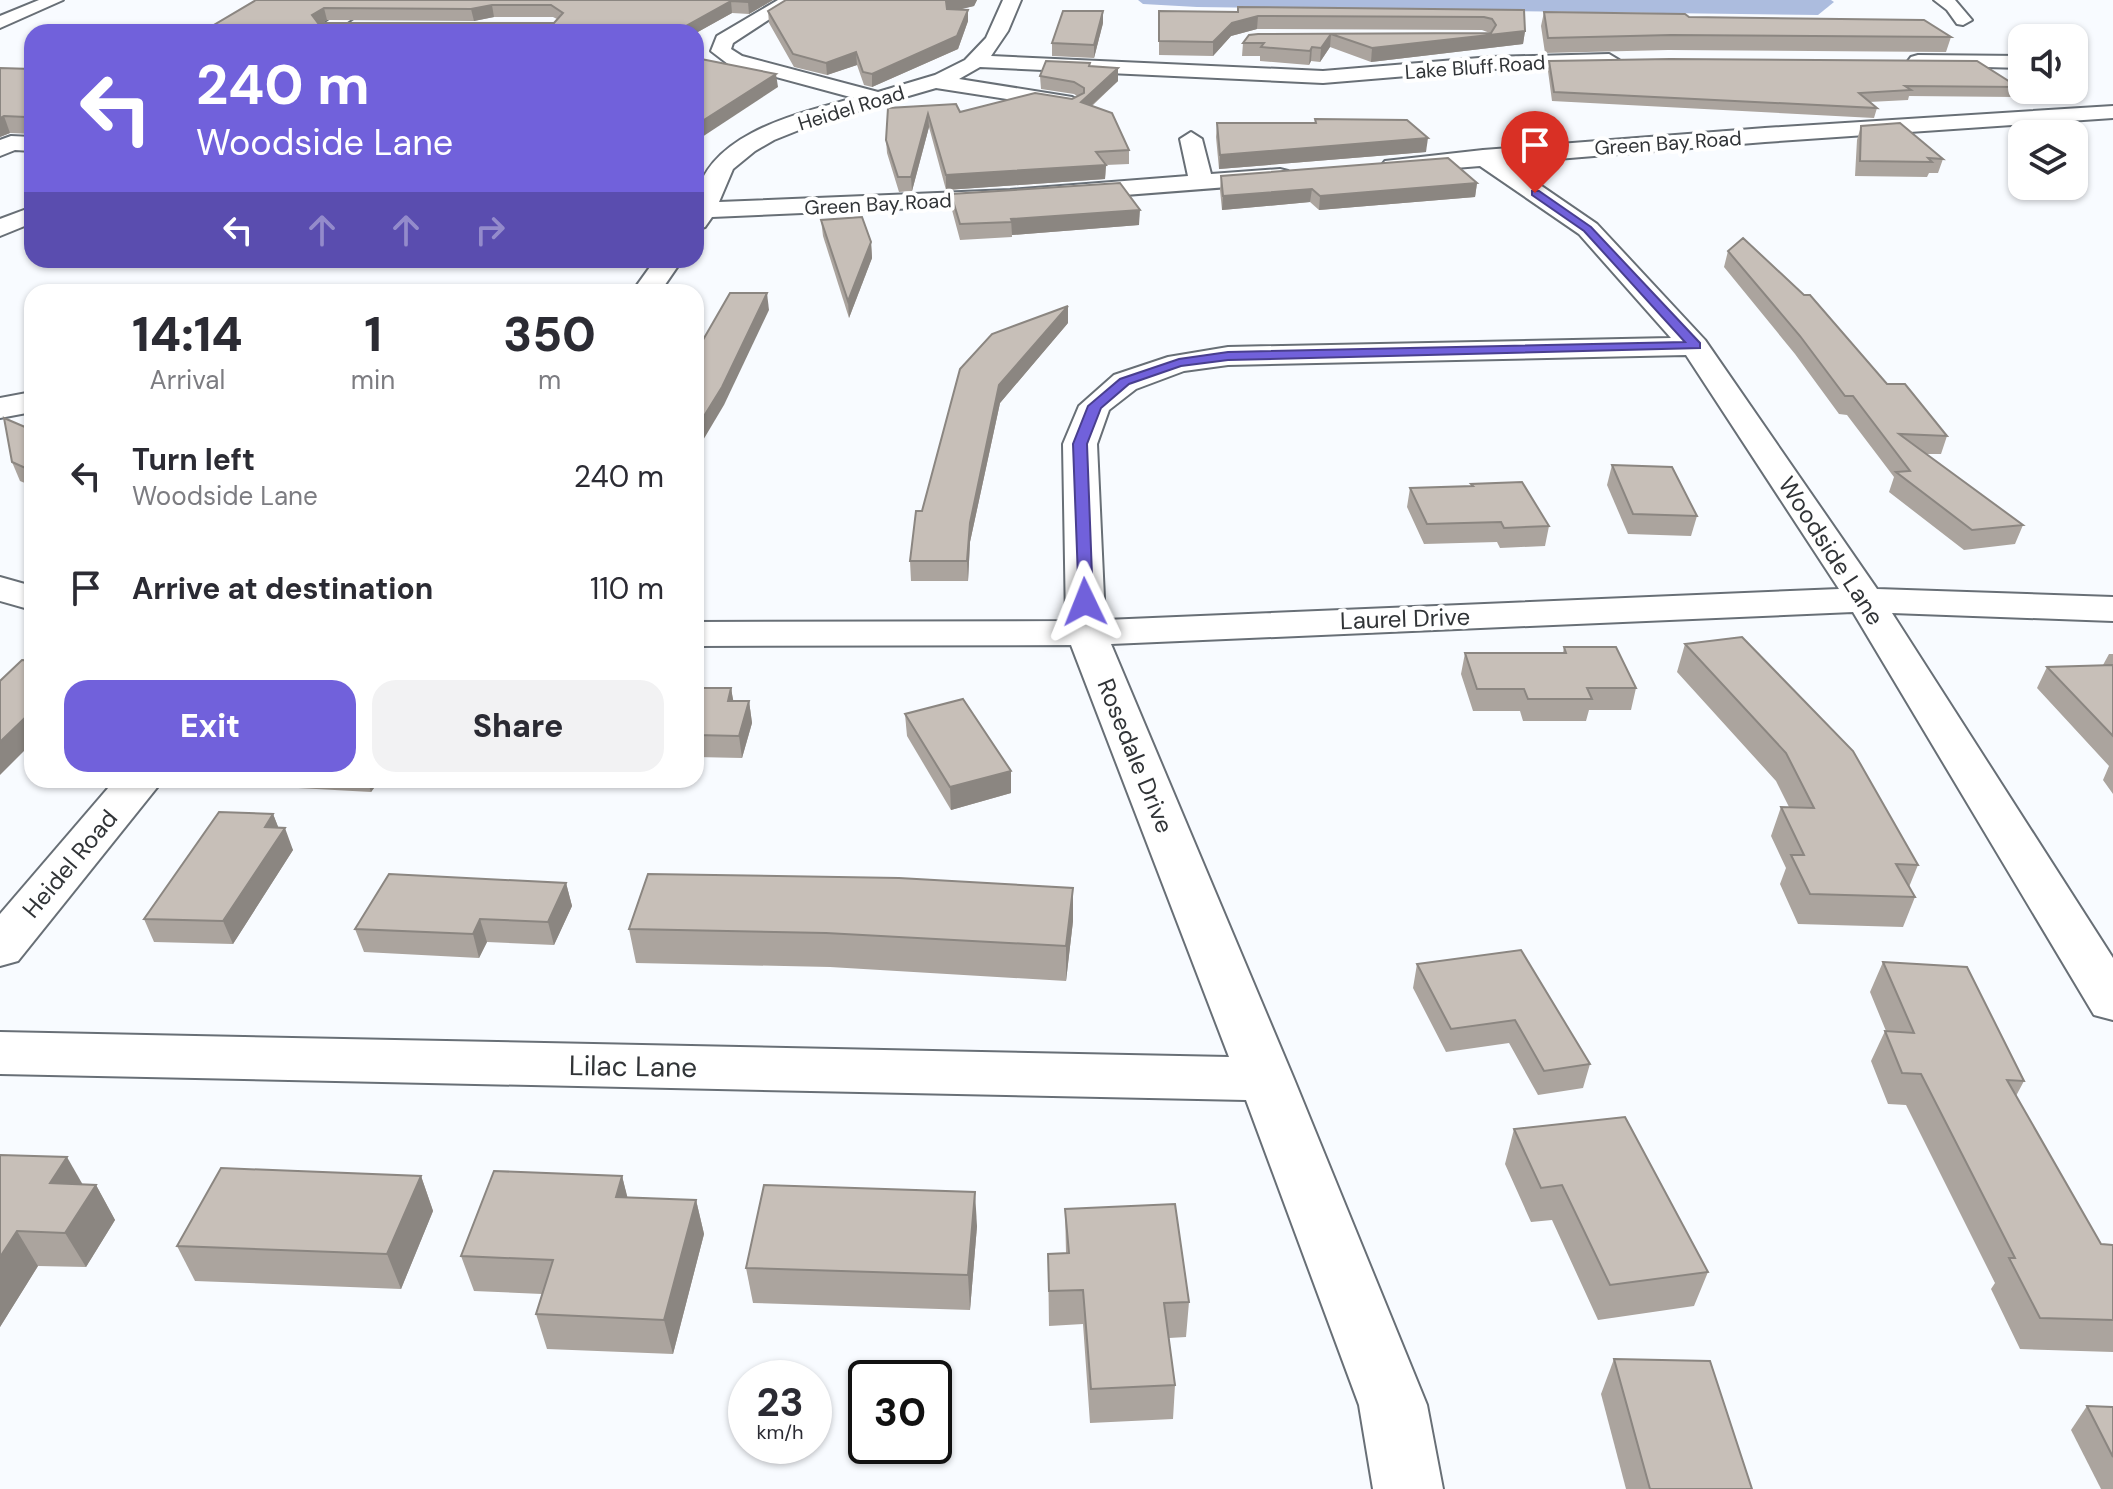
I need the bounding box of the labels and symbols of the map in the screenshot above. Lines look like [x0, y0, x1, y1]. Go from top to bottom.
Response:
street label: Lake Bluff Road [1404, 49, 1546, 85]
street label: Heidel Road [795, 79, 907, 137]
pin [1501, 111, 1569, 193]
street label: Green Bay Road [1594, 125, 1742, 161]
street label: Green Bay Road [804, 187, 952, 221]
street label: Woodside Lane [1772, 470, 1891, 631]
position arrow [1043, 560, 1127, 644]
street label: Laurel Drive [1339, 601, 1471, 636]
street label: Rosedale Drive [1090, 674, 1181, 838]
street label: Heidel Road [15, 803, 124, 924]
street label: Lilac Lane [568, 1047, 697, 1086]
speed limit sign: 30 [848, 1360, 952, 1464]

